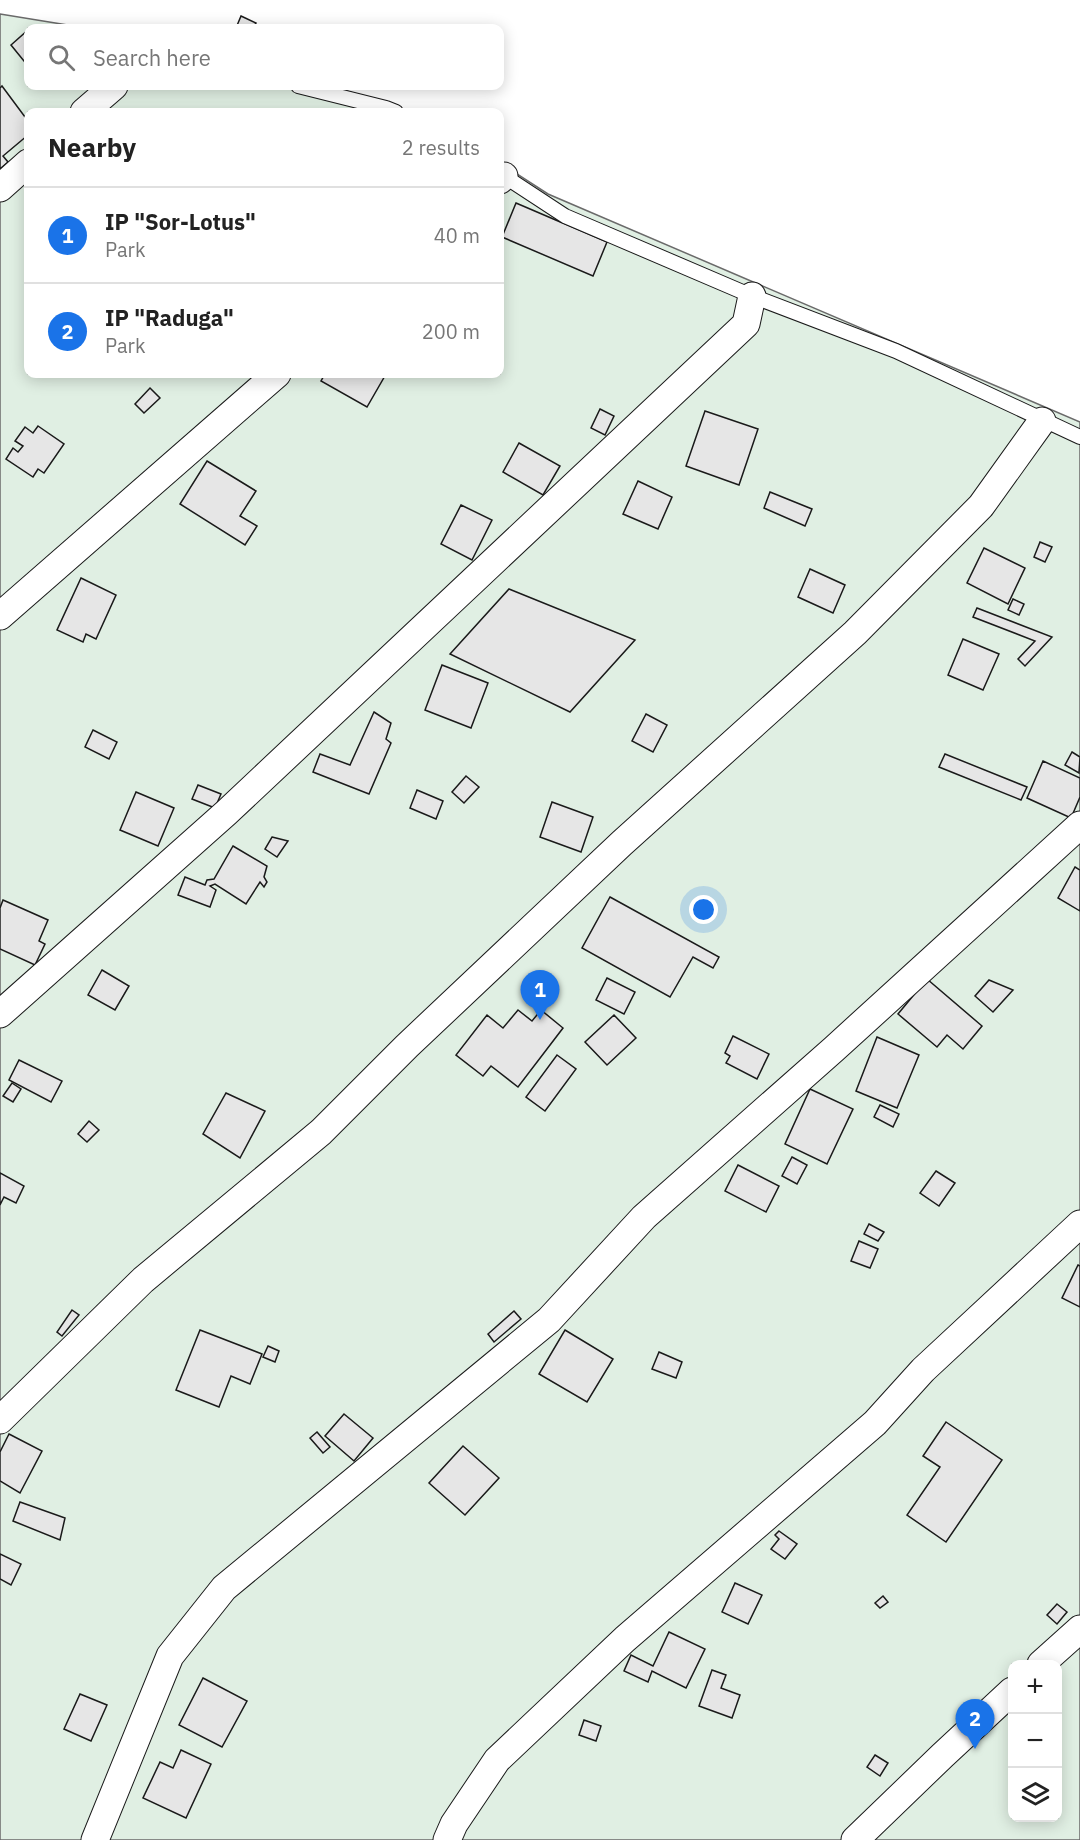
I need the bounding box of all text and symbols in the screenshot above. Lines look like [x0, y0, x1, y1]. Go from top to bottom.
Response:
search box [24, 24, 504, 90]
icon: search [45, 41, 78, 74]
text: Search here [93, 43, 211, 72]
text: Nearby [48, 130, 136, 164]
text: 2 results [402, 134, 480, 161]
text: IP "Sor-Lotus" [105, 207, 256, 236]
text: 1 [62, 222, 74, 249]
text: 40 m [434, 222, 480, 249]
text: Park [105, 236, 145, 263]
text: IP "Raduga" [105, 303, 234, 332]
text: 2 [62, 318, 74, 345]
text: 200 m [422, 318, 480, 345]
text: Park [105, 332, 145, 359]
your location [689, 895, 718, 924]
pin: 1 [520, 970, 560, 1020]
map controls [1008, 1660, 1062, 1822]
button: + [1008, 1660, 1062, 1714]
pin: 2 [956, 1700, 994, 1749]
button: − [1008, 1714, 1062, 1768]
button: layers [1008, 1768, 1062, 1822]

